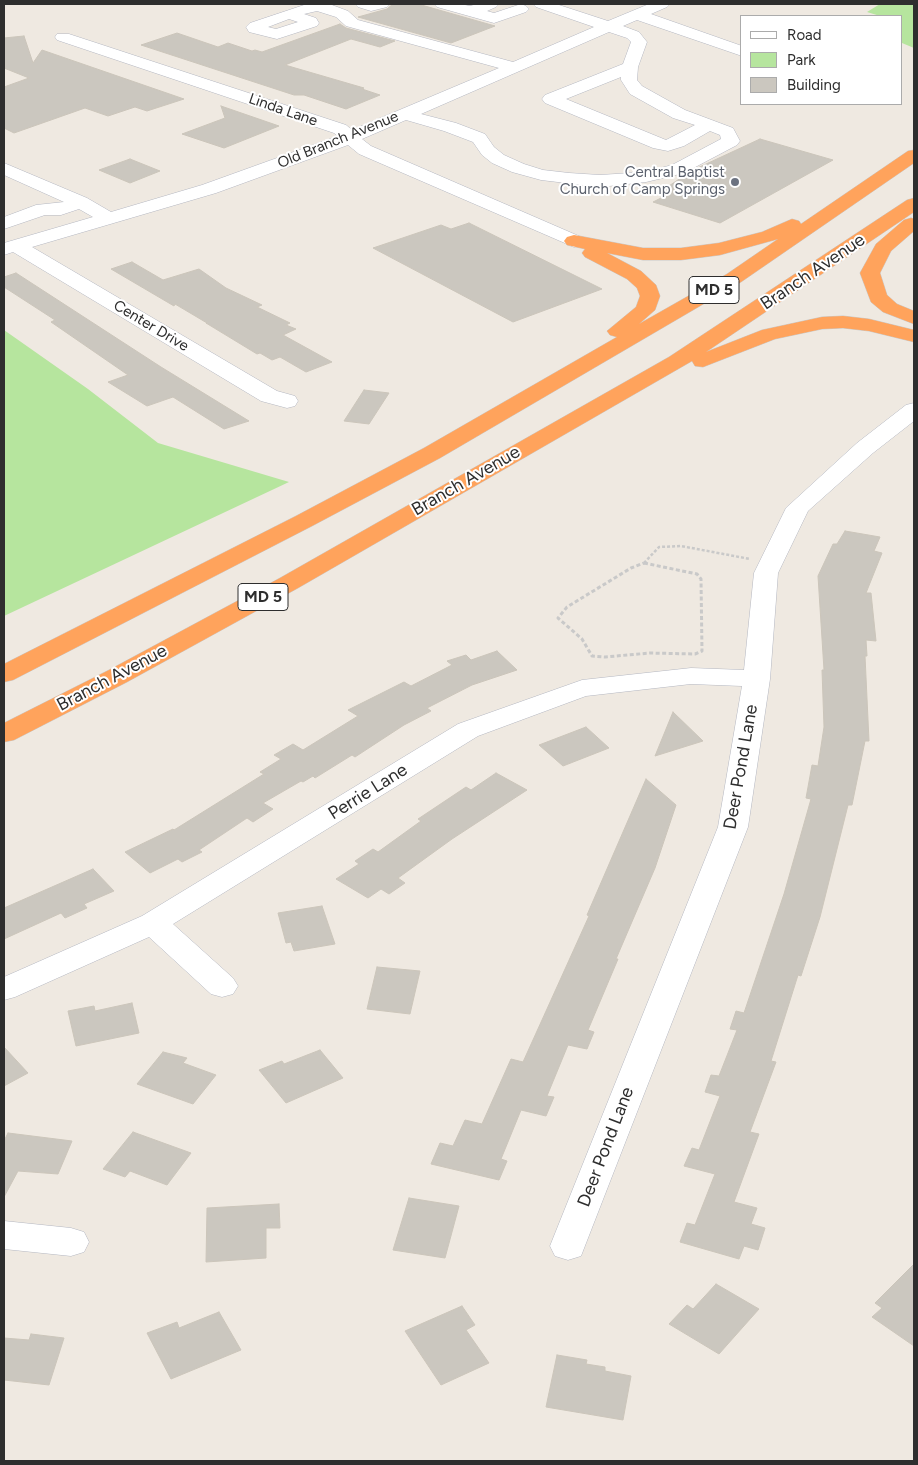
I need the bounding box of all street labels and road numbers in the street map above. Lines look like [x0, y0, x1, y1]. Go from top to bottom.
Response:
street label: Linda Lane [246, 90, 320, 130]
street label: Old Branch Avenue [275, 108, 401, 172]
street label: Branch Avenue [757, 229, 869, 315]
road number: MD 5 [689, 276, 739, 304]
street label: Center Drive [110, 296, 192, 356]
street label: Branch Avenue [408, 441, 524, 521]
road number: MD 5 [238, 584, 288, 610]
street label: Branch Avenue [53, 640, 171, 716]
street label: Deer Pond Lane [719, 703, 763, 831]
street label: Perrie Lane [324, 759, 412, 825]
street label: Deer Pond Lane [573, 1084, 639, 1210]

